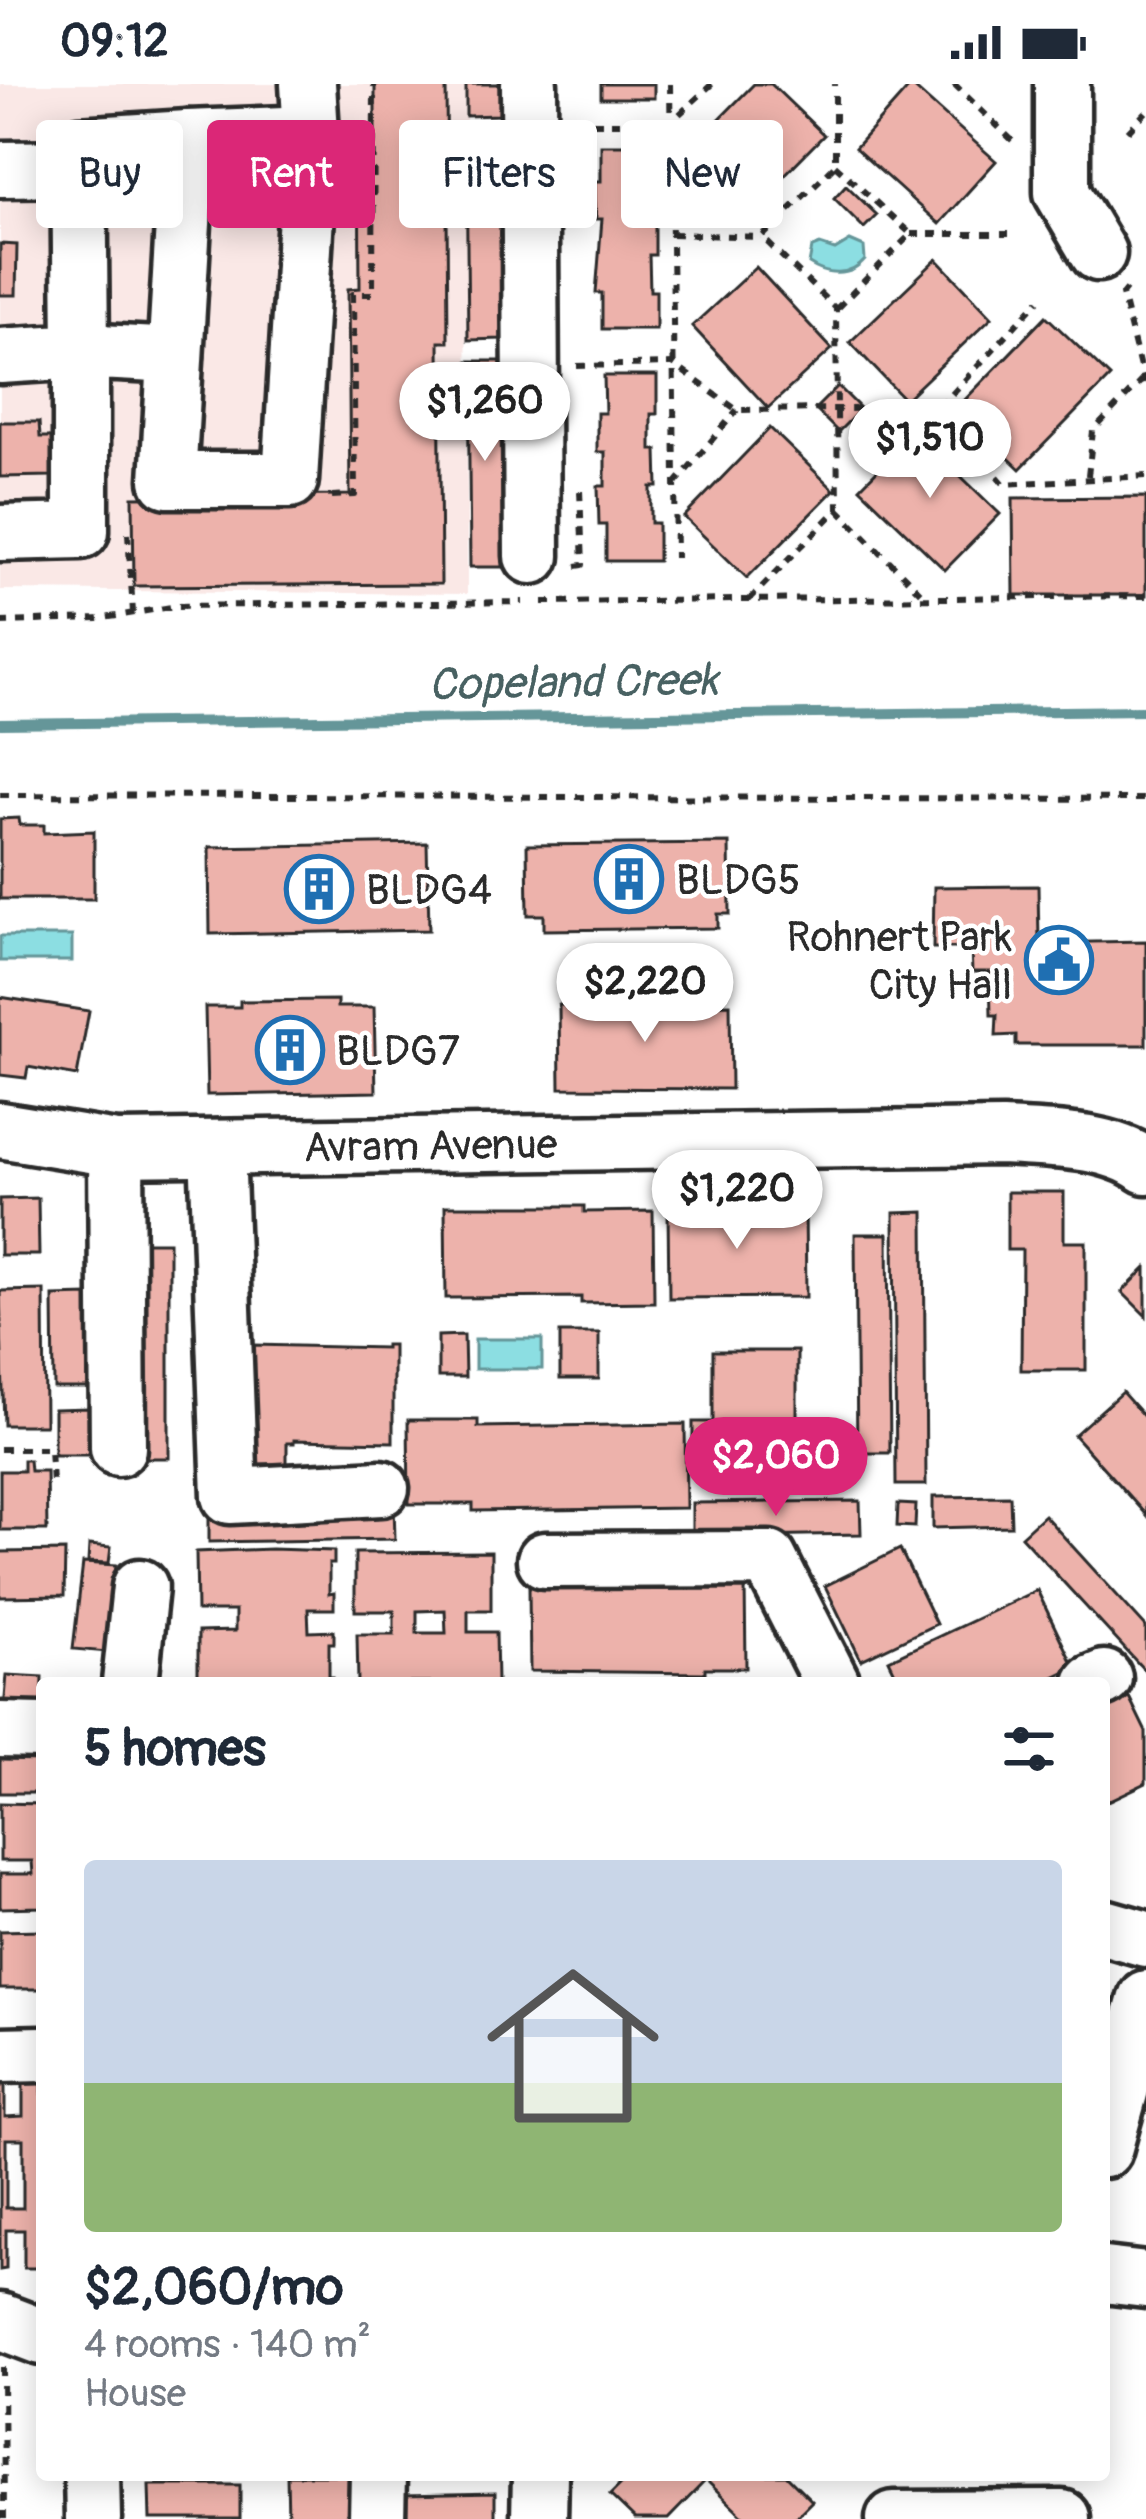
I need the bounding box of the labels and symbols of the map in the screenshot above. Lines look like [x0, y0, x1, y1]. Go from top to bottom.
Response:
pin: $1,260 [387, 362, 583, 464]
pin: $1,510 [832, 399, 1028, 501]
water label: Copeland Creek [428, 652, 722, 714]
building icon: BLDG5 [594, 844, 664, 914]
building icon: BLDG4 [284, 854, 354, 924]
place label: BLDG5 [676, 855, 800, 907]
place label: BLDG4 [366, 865, 492, 917]
place label: Rohnert Park City Hall [786, 912, 1012, 1012]
public building icon: Rohnert Park City Hall [1024, 925, 1094, 995]
pin: $2,220 [547, 943, 743, 1045]
building icon: BLDG7 [255, 1015, 325, 1085]
place label: BLDG7 [336, 1026, 460, 1078]
street label: Avram Avenue [303, 1119, 558, 1174]
pin: $1,220 [639, 1150, 835, 1252]
pin: $2,060 [678, 1417, 874, 1519]

